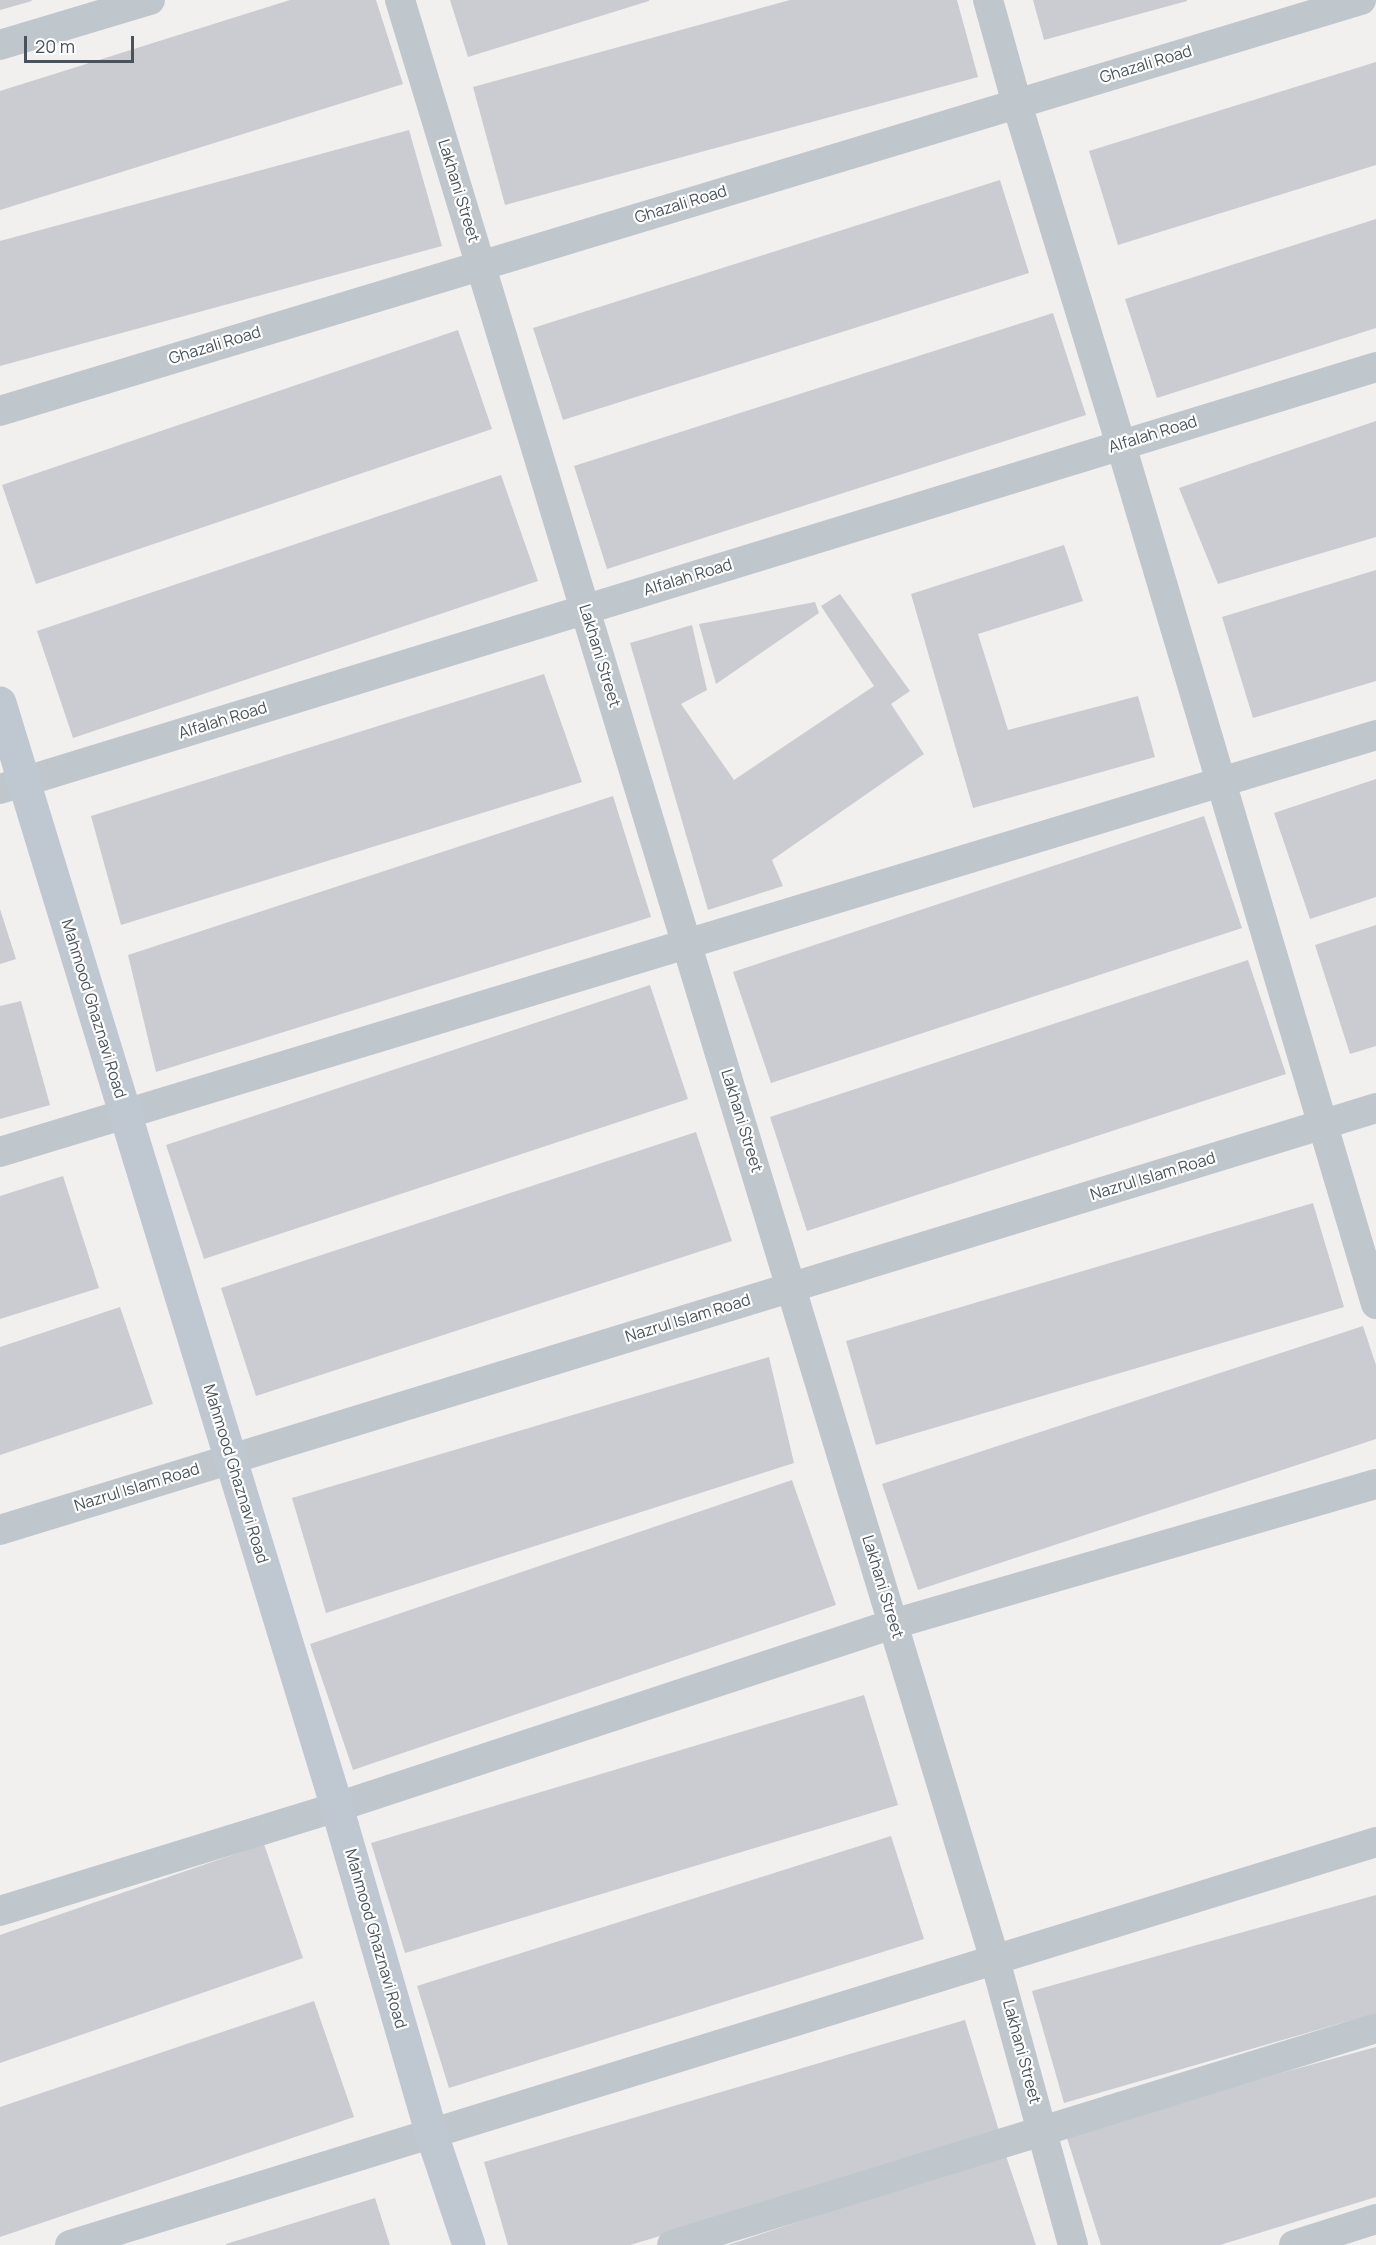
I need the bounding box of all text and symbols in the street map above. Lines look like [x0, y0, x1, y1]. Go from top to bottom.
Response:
scale bar [27, 24, 136, 62]
text: 20 m [35, 34, 75, 58]
street label: Ghazali Road [1098, 42, 1194, 88]
street label: Lakhani Street [433, 137, 483, 245]
street label: Ghazali Road [633, 182, 729, 228]
street label: Ghazali Road [167, 323, 263, 369]
street label: Alfalah Road [1106, 412, 1200, 458]
street label: Alfalah Road [641, 555, 735, 601]
street label: Lakhani Street [574, 602, 624, 710]
street label: Alfalah Road [176, 698, 270, 744]
street label: Mahmood Ghaznavi Road [57, 917, 129, 1101]
street label: Lakhani Street [716, 1067, 766, 1175]
street label: Nazrul Islam Road [1088, 1149, 1218, 1205]
street label: Nazrul Islam Road [623, 1291, 753, 1347]
street label: Mahmood Ghaznavi Road [199, 1382, 271, 1566]
street label: Nazrul Islam Road [72, 1460, 202, 1516]
street label: Lakhani Street [857, 1533, 907, 1641]
street label: Mahmood Ghaznavi Road [340, 1847, 410, 2031]
street label: Lakhani Street [998, 1998, 1044, 2106]

